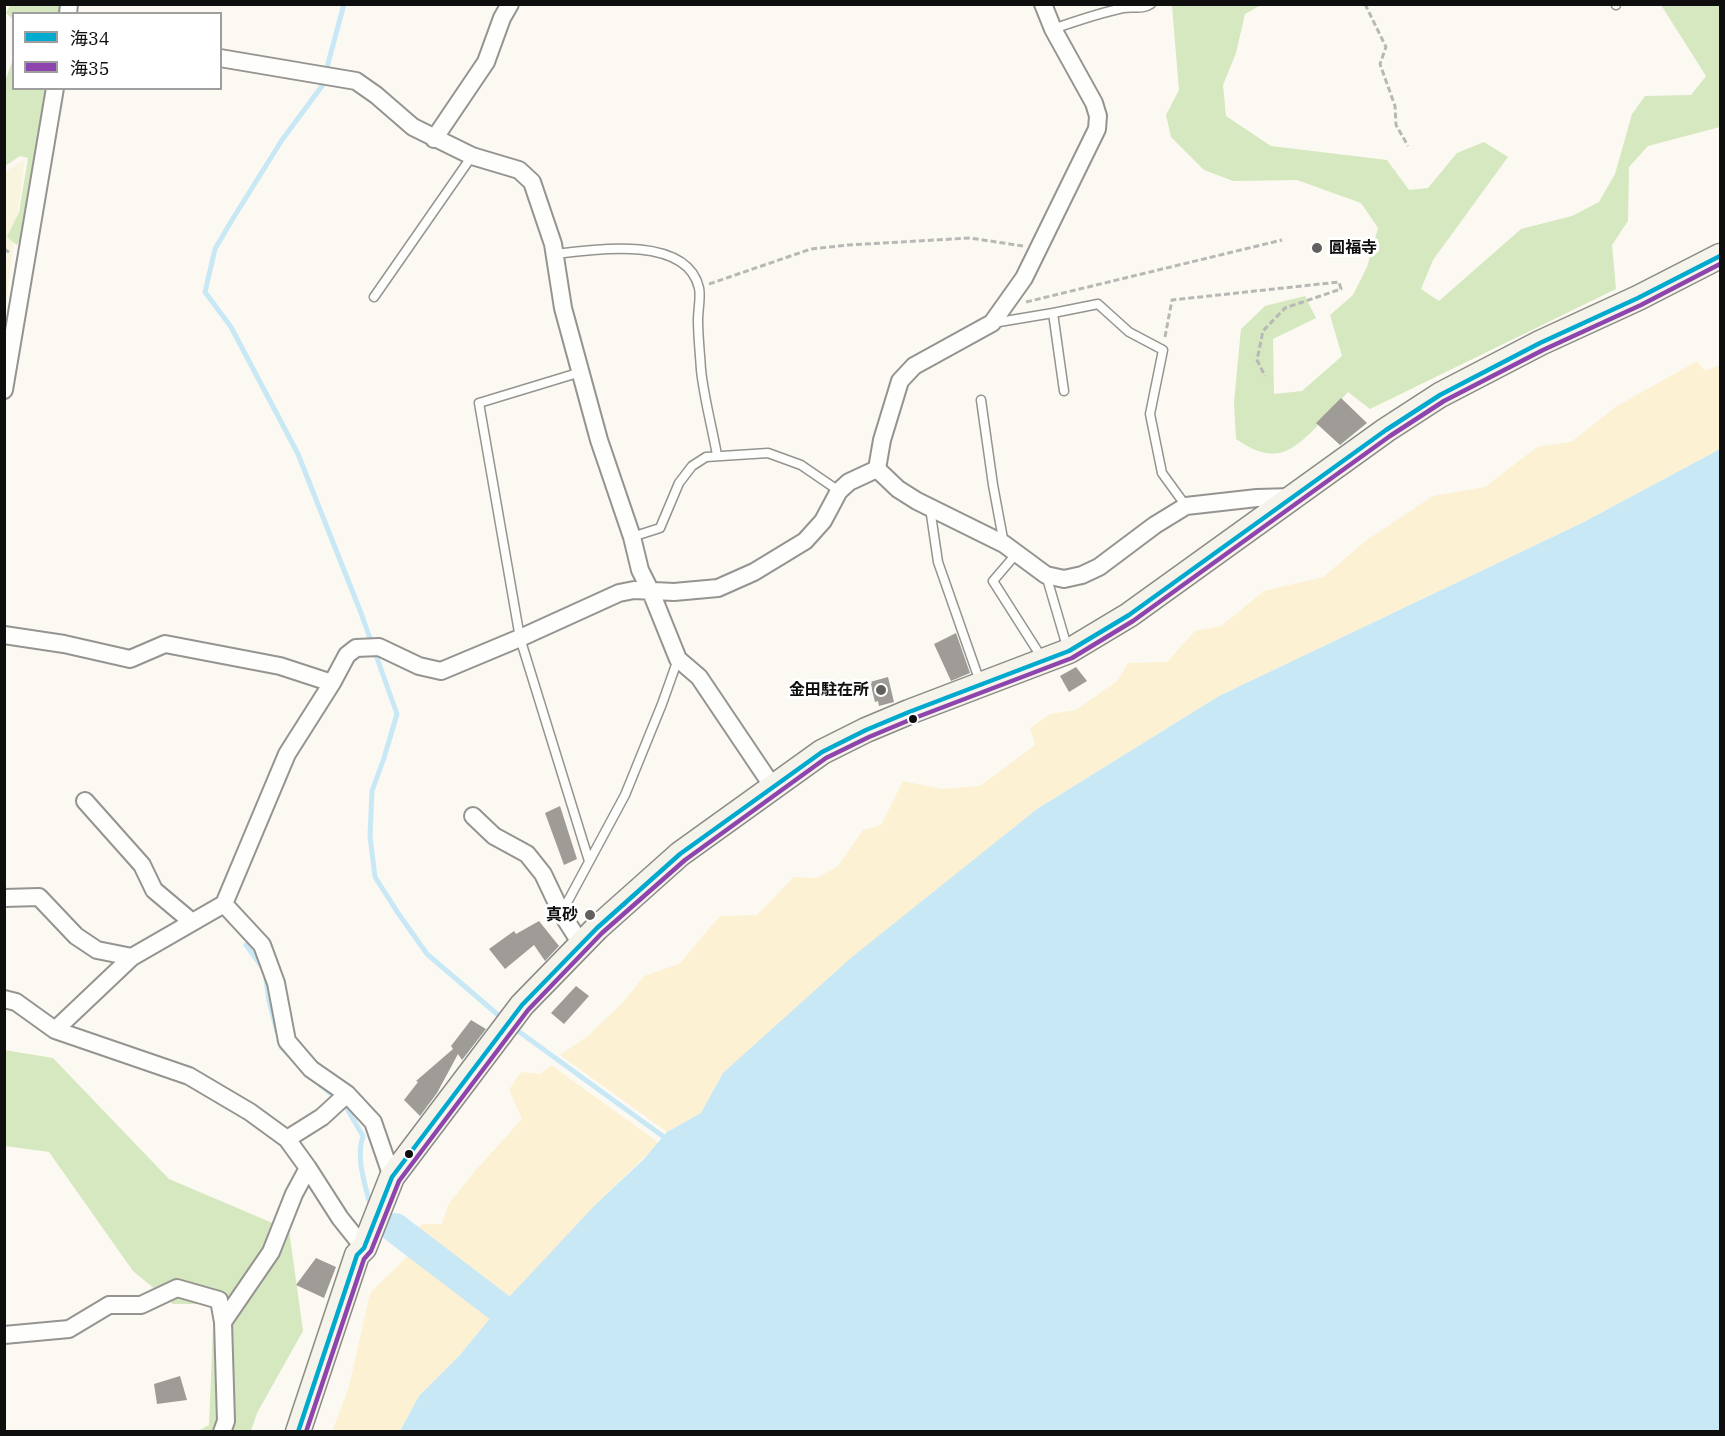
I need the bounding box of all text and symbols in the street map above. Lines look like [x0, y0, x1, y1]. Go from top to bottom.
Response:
legend [12, 12, 222, 90]
text: 海34 [70, 27, 110, 50]
text: 海35 [70, 57, 110, 80]
place label: 圓福寺 [1329, 238, 1377, 258]
marker: 圓福寺 [1310, 241, 1324, 255]
place label: 金田駐在所 [789, 680, 869, 700]
marker: 金田駐在所 [874, 683, 888, 697]
unlabelled marker [907, 713, 919, 725]
place label: 真砂 [546, 905, 578, 925]
marker: 真砂 [583, 908, 597, 922]
unlabelled marker [403, 1148, 415, 1160]

